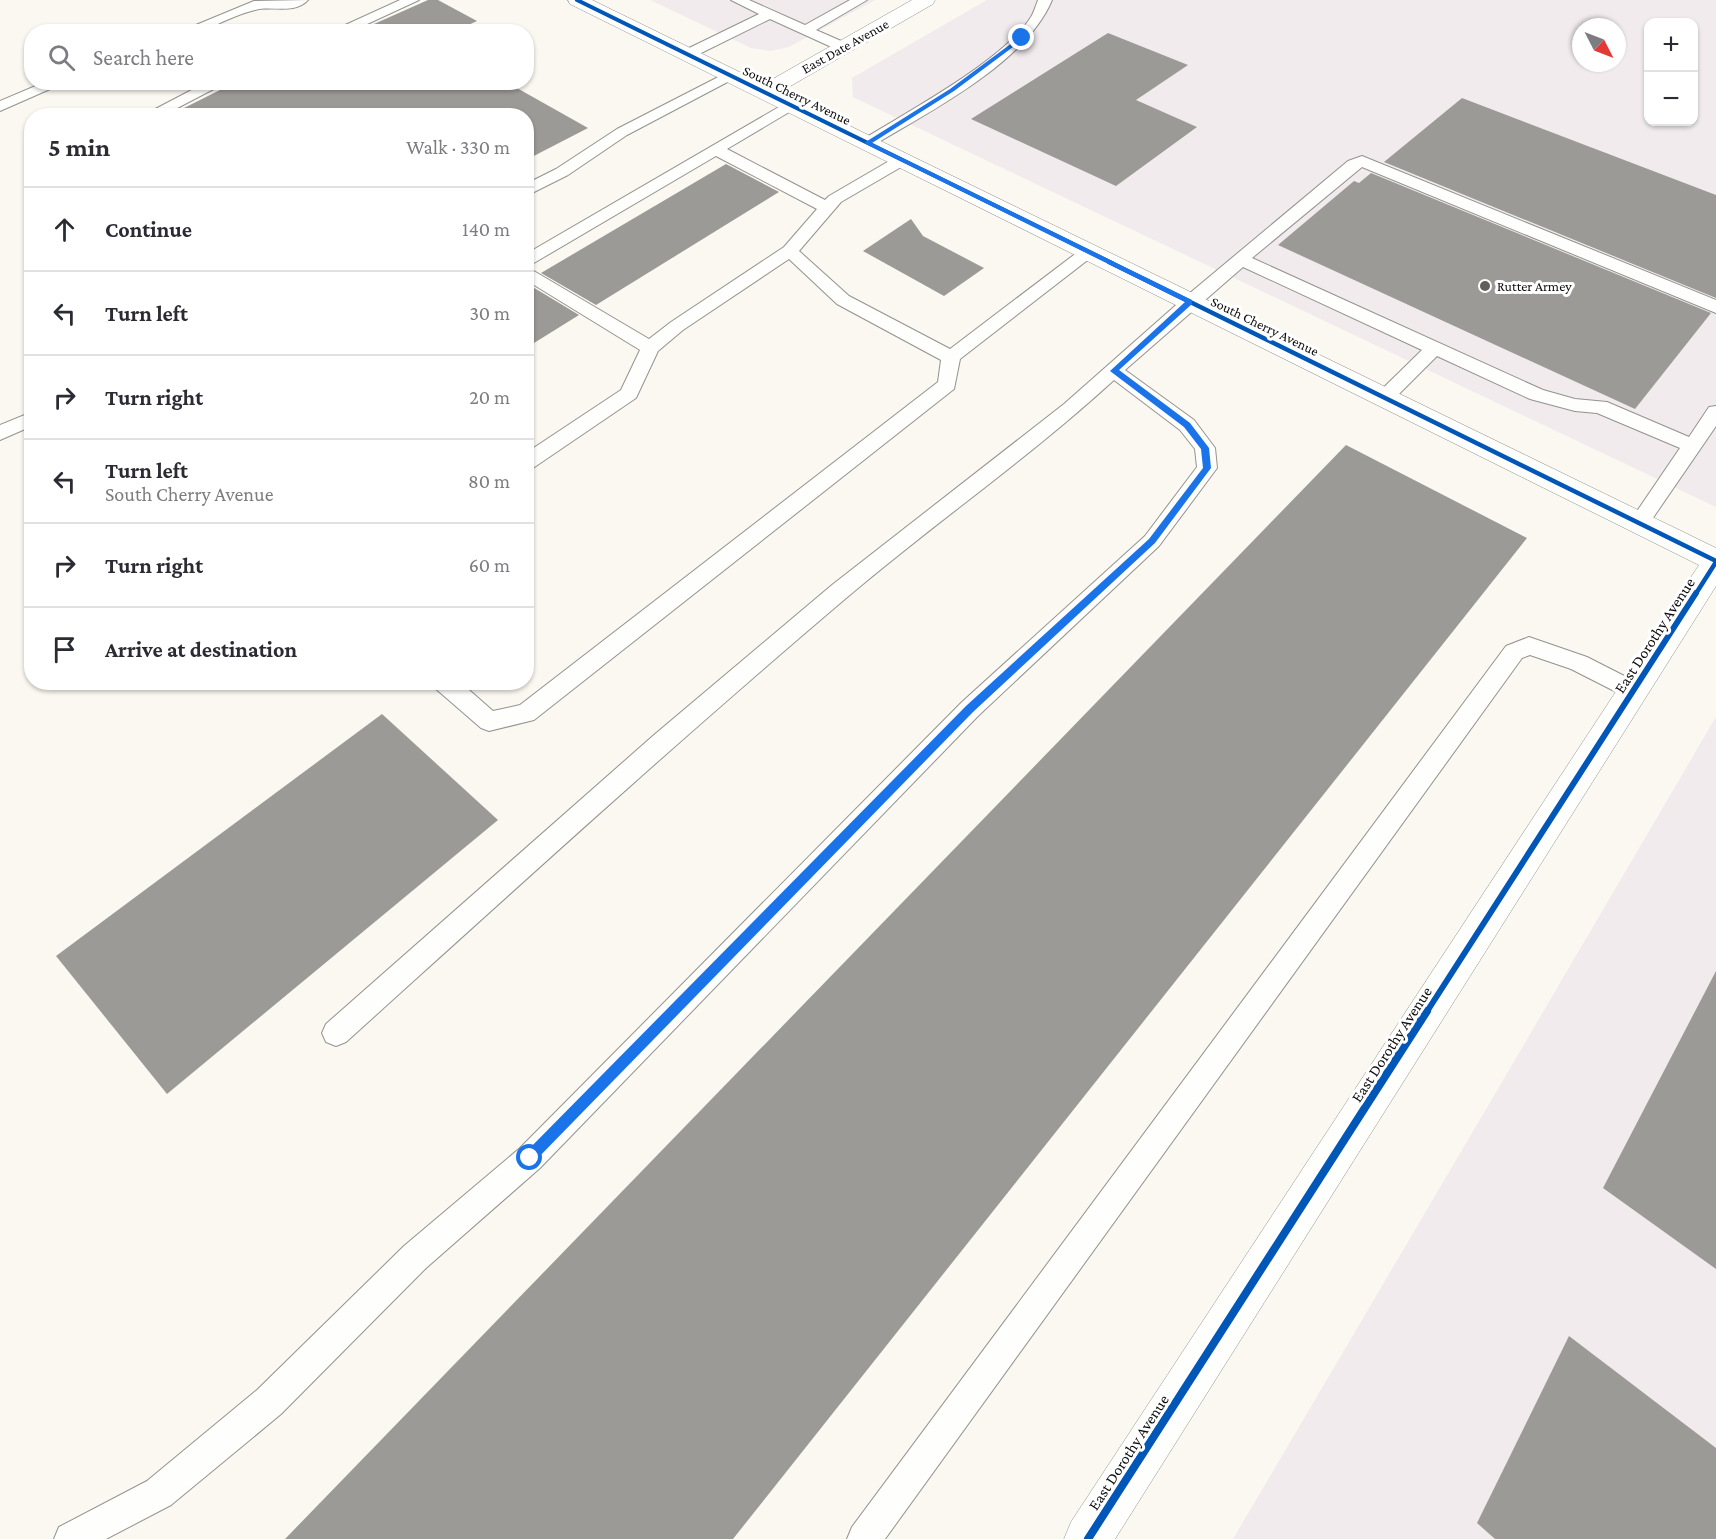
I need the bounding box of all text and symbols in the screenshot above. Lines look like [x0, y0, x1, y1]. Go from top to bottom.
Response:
street label: East Date Avenue [799, 15, 891, 77]
north arrow [1572, 18, 1626, 72]
map controls [1644, 18, 1698, 126]
button: + [1644, 18, 1698, 72]
search box [24, 24, 534, 90]
route end [1008, 24, 1034, 50]
icon: search [45, 41, 78, 74]
text: Search here [93, 45, 194, 70]
street label: South Cherry Avenue [740, 62, 854, 128]
button: − [1644, 72, 1698, 126]
text: 5 min [48, 133, 110, 162]
text: Walk · 330 m [406, 136, 510, 158]
icon: ahead [48, 213, 81, 246]
text: Continue [105, 217, 192, 242]
text: 140 m [462, 218, 510, 240]
place label: Rutter Armey [1497, 278, 1572, 294]
marker: Rutter Armey [1478, 279, 1492, 293]
street label: South Cherry Avenue [1208, 293, 1322, 359]
icon: left [48, 297, 81, 330]
text: Turn left [105, 301, 188, 326]
text: 30 m [469, 302, 510, 324]
icon: right [48, 381, 81, 414]
text: Turn right [105, 385, 203, 410]
text: 20 m [469, 386, 510, 408]
text: Turn left [105, 458, 188, 483]
icon: left [48, 465, 81, 498]
text: 80 m [468, 470, 510, 492]
text: South Cherry Avenue [105, 483, 273, 505]
icon: right [48, 549, 81, 582]
text: Turn right [105, 553, 203, 578]
text: 60 m [469, 554, 510, 576]
street label: East Dorothy Avenue [1611, 574, 1699, 697]
icon: arrive [48, 633, 81, 666]
text: Arrive at destination [105, 637, 297, 662]
street label: East Dorothy Avenue [1348, 983, 1436, 1106]
route start [516, 1144, 542, 1170]
street label: East Dorothy Avenue [1085, 1391, 1173, 1514]

